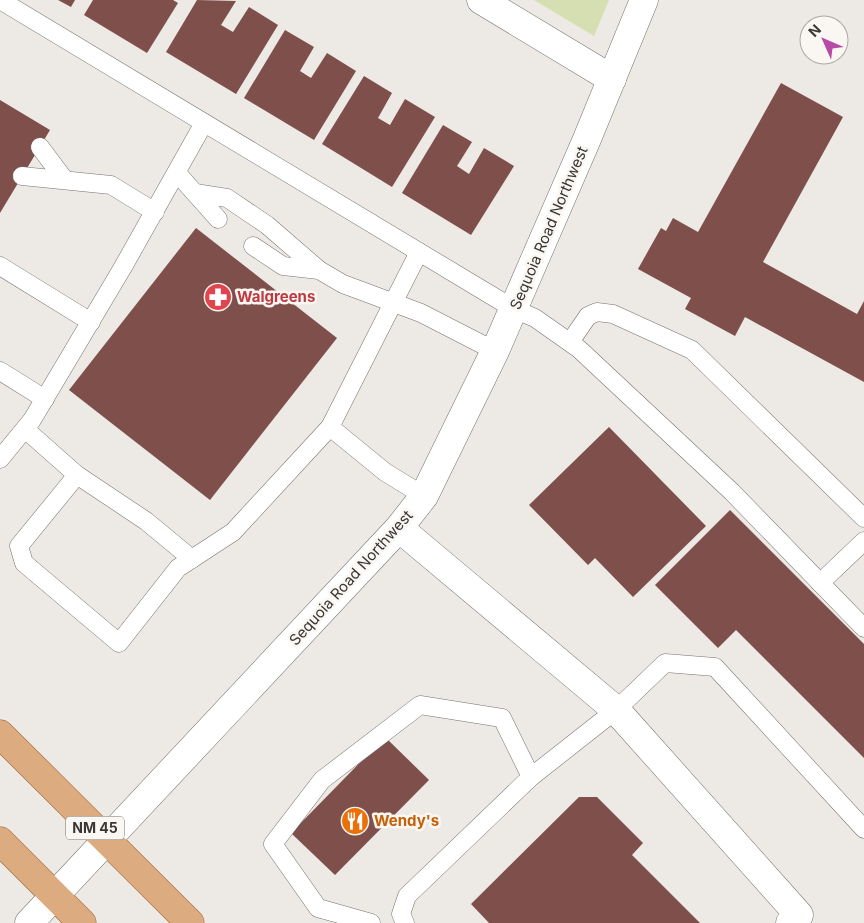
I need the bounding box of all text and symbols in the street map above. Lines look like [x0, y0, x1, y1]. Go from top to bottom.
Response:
north arrow [799, 15, 849, 65]
text: N [805, 21, 824, 40]
street label: Sequoia Road Northwest [505, 143, 592, 312]
pharmacy icon: Walgreens [203, 282, 233, 312]
place label: Walgreens [237, 287, 315, 306]
street label: Sequoia Road Northwest [285, 506, 417, 649]
restaurant icon: Wendy's [340, 806, 370, 836]
place label: Wendy's [374, 811, 439, 830]
road number: NM 45 [66, 816, 124, 840]

